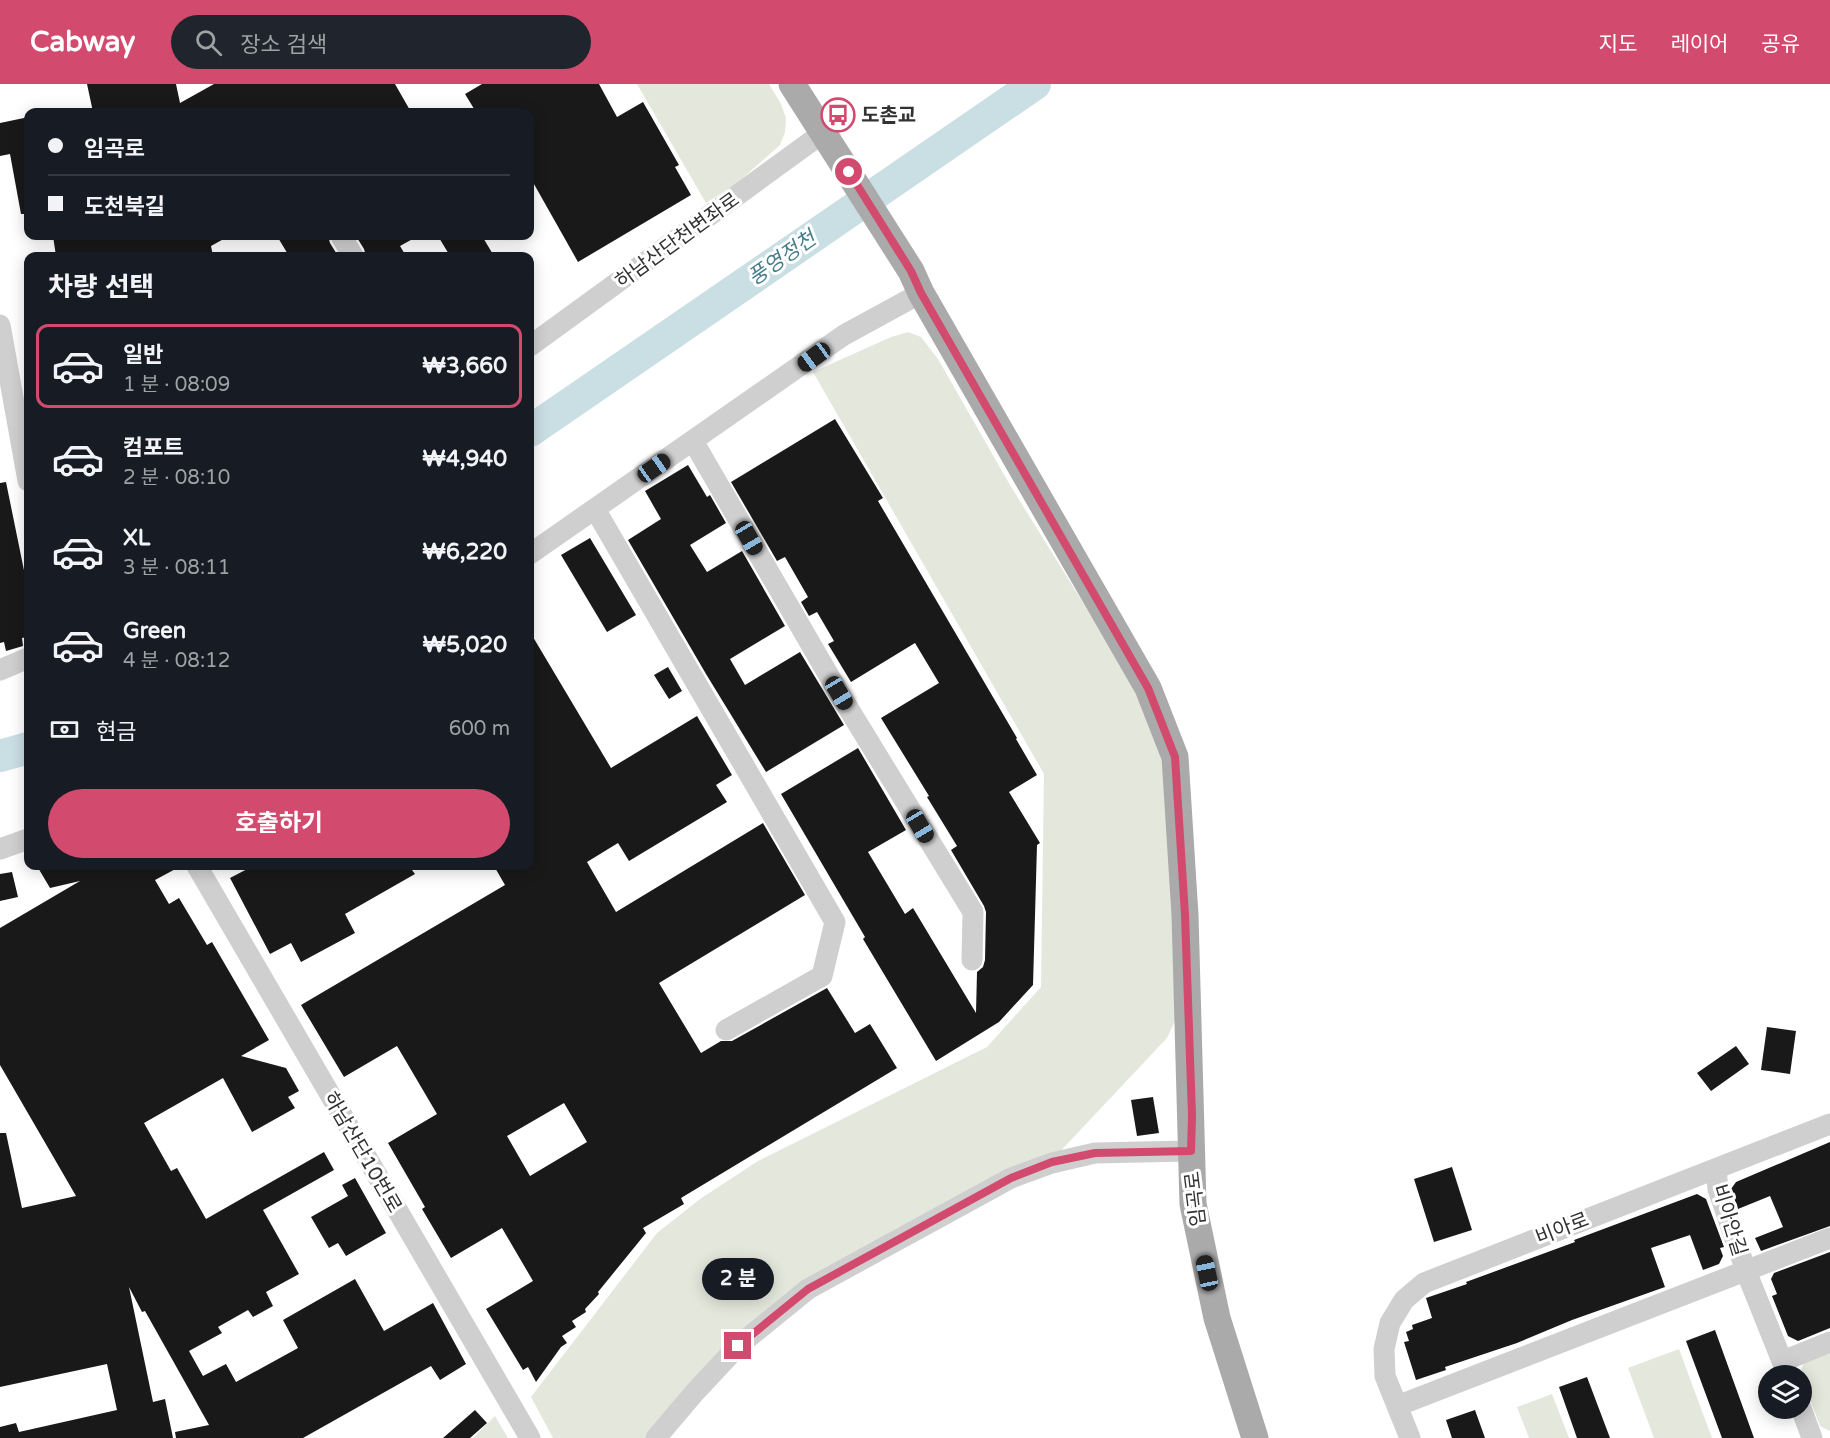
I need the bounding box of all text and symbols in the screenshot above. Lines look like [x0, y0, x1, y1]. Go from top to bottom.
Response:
search box [171, 15, 591, 69]
text: Cabway [30, 25, 135, 59]
icon: search [192, 26, 225, 59]
text: 장소 검색 [240, 32, 327, 58]
text: 지도 [1599, 32, 1637, 57]
text: 레이어 [1670, 32, 1728, 57]
text: 공유 [1761, 32, 1800, 57]
bus stop icon: 도촌교 [820, 97, 856, 133]
place label: 도촌교 [861, 104, 916, 128]
text: 임곡로 [84, 136, 145, 162]
route start [835, 158, 862, 185]
street label: 하남산단천변좌로 [611, 188, 744, 294]
text: 도천북길 [84, 194, 165, 220]
water label: 풍영정천 [743, 224, 823, 291]
text: 차량 선택 [48, 271, 154, 304]
icon: car [51, 339, 105, 393]
car [794, 339, 834, 375]
text: 일반 [123, 342, 163, 368]
text: ₩3,660 [422, 353, 507, 379]
text: 1 분 · 08:09 [123, 373, 230, 397]
icon: car [51, 432, 105, 486]
text: 컴포트 [123, 435, 184, 461]
text: ₩4,940 [422, 446, 507, 472]
car [634, 450, 674, 486]
text: 2 분 · 08:10 [123, 466, 230, 490]
car [732, 518, 766, 558]
icon: car [51, 525, 105, 579]
text: XL [123, 525, 150, 551]
text: ₩6,220 [422, 539, 507, 565]
text: 3 분 · 08:11 [123, 556, 230, 580]
icon: car [51, 618, 105, 672]
text: Green [123, 618, 186, 644]
text: ₩5,020 [422, 632, 507, 658]
text: 4 분 · 08:12 [123, 649, 230, 673]
car [822, 673, 856, 713]
icon: cash [48, 713, 81, 746]
text: 600 m [449, 717, 510, 741]
text: 현금 [96, 719, 136, 745]
button: 호출하기 [48, 789, 510, 858]
car [903, 806, 937, 846]
street label: 하남산단10번로 [318, 1088, 406, 1217]
street label: 임곡로 [1181, 1170, 1211, 1228]
street label: 비아안길 [1707, 1182, 1751, 1259]
street label: 비아로 [1532, 1208, 1592, 1250]
car [1194, 1254, 1220, 1292]
callout: 2 분 [702, 1259, 774, 1301]
text: 2 분 [720, 1267, 756, 1291]
route end [724, 1332, 751, 1359]
map controls [1758, 1365, 1812, 1419]
button: layers [1758, 1365, 1812, 1419]

